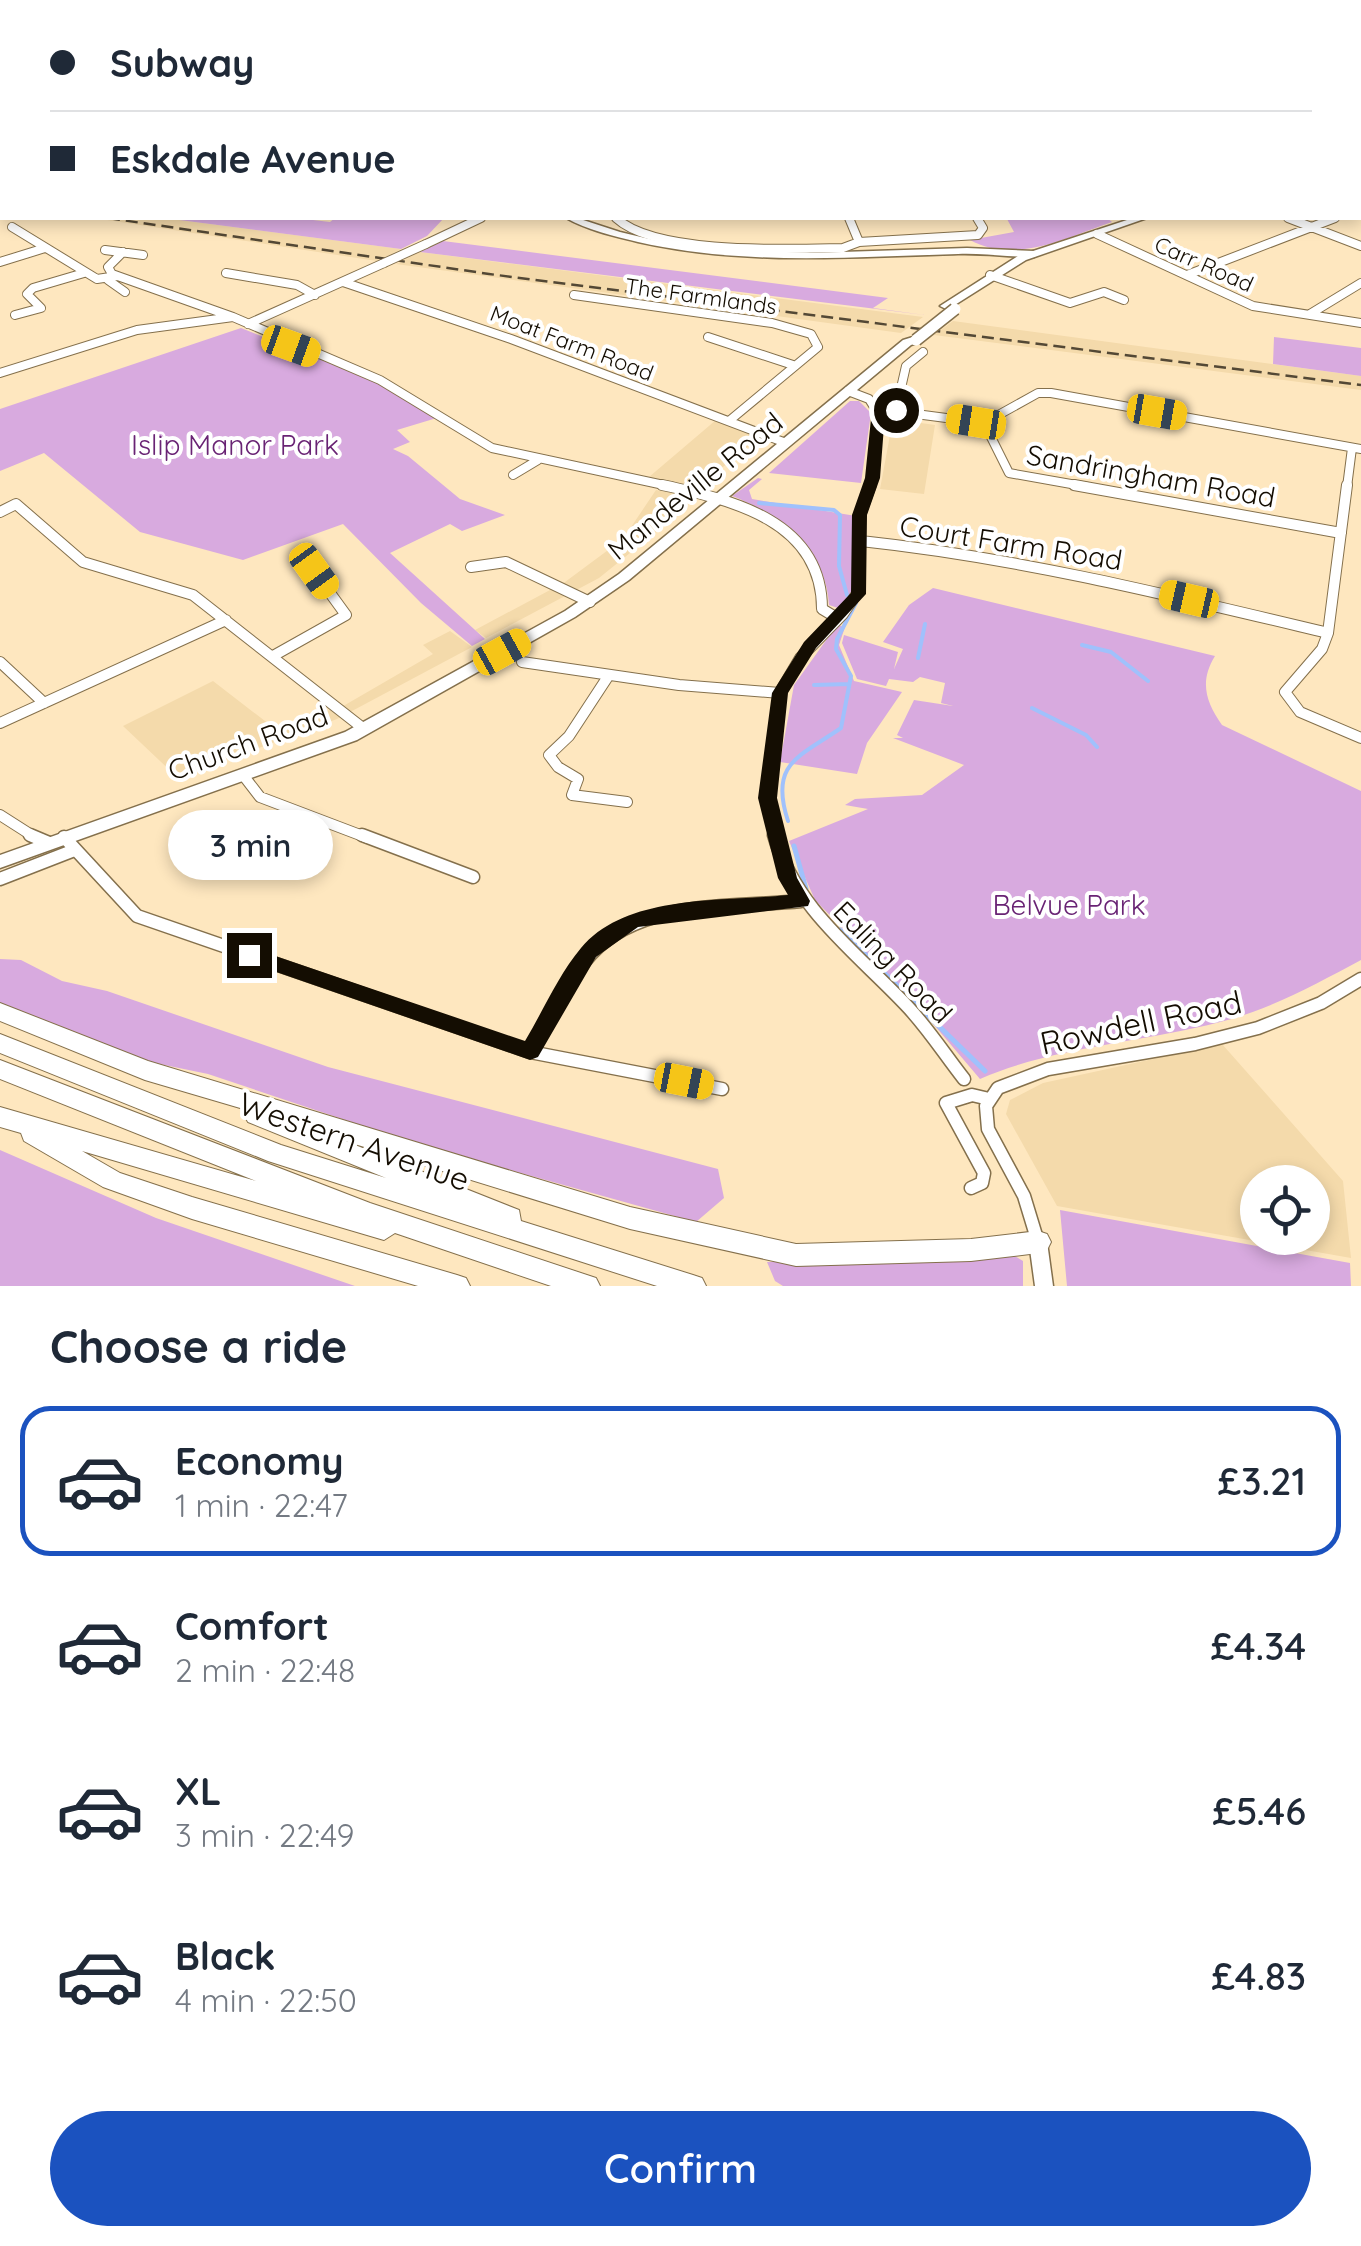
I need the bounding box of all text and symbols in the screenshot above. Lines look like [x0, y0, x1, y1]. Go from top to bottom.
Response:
text: Subway [110, 39, 254, 87]
text: Eskdale Avenue [110, 135, 396, 183]
street label: Carr Road [1150, 230, 1258, 298]
street label: The Farmlands [623, 271, 779, 321]
street label: Moat Farm Road [486, 299, 658, 387]
car [258, 322, 324, 370]
route start [874, 388, 919, 433]
car [1125, 392, 1189, 432]
car [944, 402, 1008, 442]
street label: Mandeville Road [600, 404, 789, 567]
park label: Islip Manor Park [131, 427, 339, 462]
street label: Sandringham Road [1024, 436, 1278, 515]
street label: Court Farm Road [897, 508, 1125, 577]
car [284, 538, 344, 604]
car [1156, 578, 1222, 620]
car [468, 624, 536, 680]
street label: Church Road [163, 697, 333, 788]
callout: 3 min [166, 810, 332, 880]
text: 3 min [210, 825, 291, 865]
park label: Belvue Park [992, 887, 1146, 922]
street label: Ealing Road [827, 893, 960, 1030]
route end [227, 933, 272, 978]
street label: Rowdell Road [1036, 981, 1245, 1063]
car [652, 1061, 716, 1101]
street label: Western Avenue [234, 1083, 475, 1199]
map controls [1240, 1165, 1330, 1255]
button: locate [1240, 1165, 1330, 1255]
text: Choose a ride [50, 1318, 347, 1374]
icon: car [55, 1436, 145, 1526]
text: Economy [175, 1437, 344, 1485]
text: £3.21 [1218, 1457, 1306, 1505]
text: 1 min · 22:47 [175, 1485, 348, 1525]
icon: car [55, 1601, 145, 1691]
text: Comfort [175, 1602, 329, 1650]
text: £4.34 [1210, 1622, 1306, 1670]
text: 2 min · 22:48 [175, 1650, 355, 1690]
icon: car [55, 1766, 145, 1856]
text: XL [175, 1767, 221, 1815]
text: £5.46 [1212, 1787, 1306, 1835]
text: 3 min · 22:49 [175, 1815, 354, 1855]
icon: car [55, 1931, 145, 2021]
text: Black [175, 1932, 275, 1980]
text: £4.83 [1211, 1952, 1306, 2000]
text: 4 min · 22:50 [175, 1980, 357, 2020]
button: Confirm [50, 2111, 1311, 2226]

